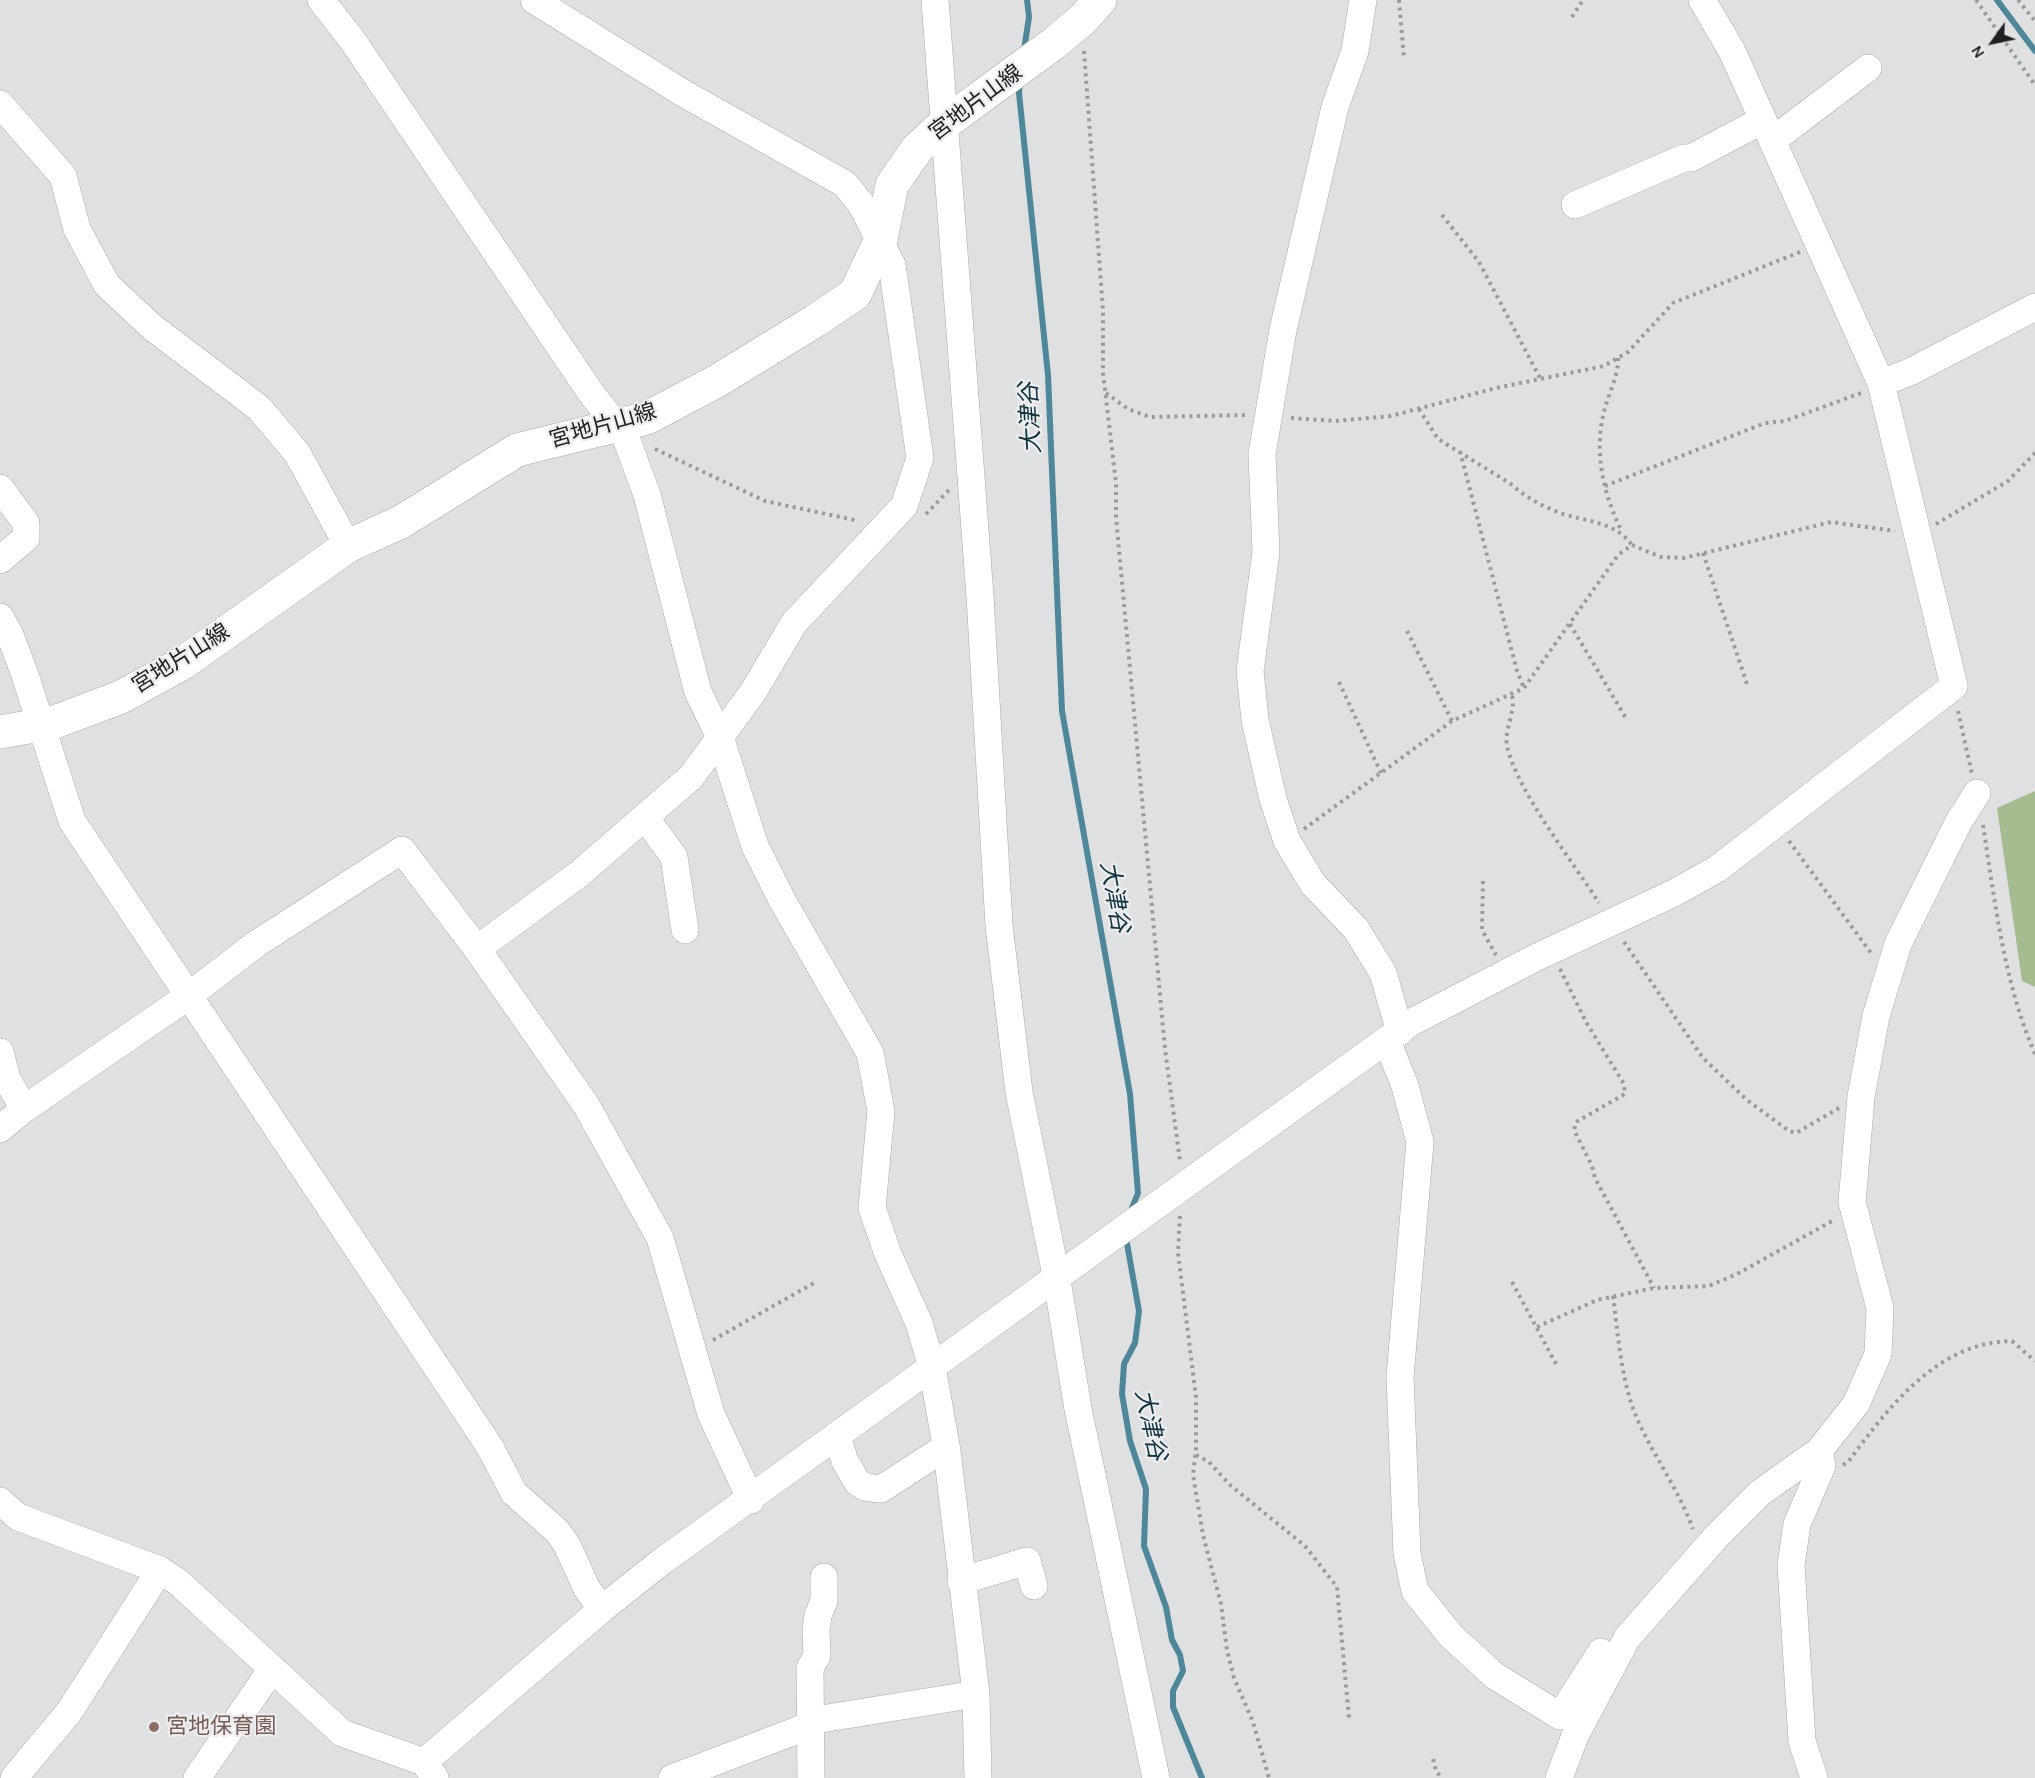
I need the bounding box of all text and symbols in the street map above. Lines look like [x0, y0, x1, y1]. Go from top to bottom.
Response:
north arrow [1963, 12, 2023, 72]
text: N [1966, 42, 1989, 62]
street label: 宮地片山線 [924, 59, 1028, 147]
water label: 大津谷 [1015, 381, 1047, 455]
street label: 宮地片山線 [546, 398, 660, 454]
street label: 宮地片山線 [127, 619, 235, 699]
water label: 大津谷 [1094, 859, 1134, 935]
water label: 大津谷 [1128, 1387, 1172, 1463]
place label: 宮地保育園 [166, 1714, 276, 1740]
marker: 宮地保育園 [147, 1720, 161, 1734]

